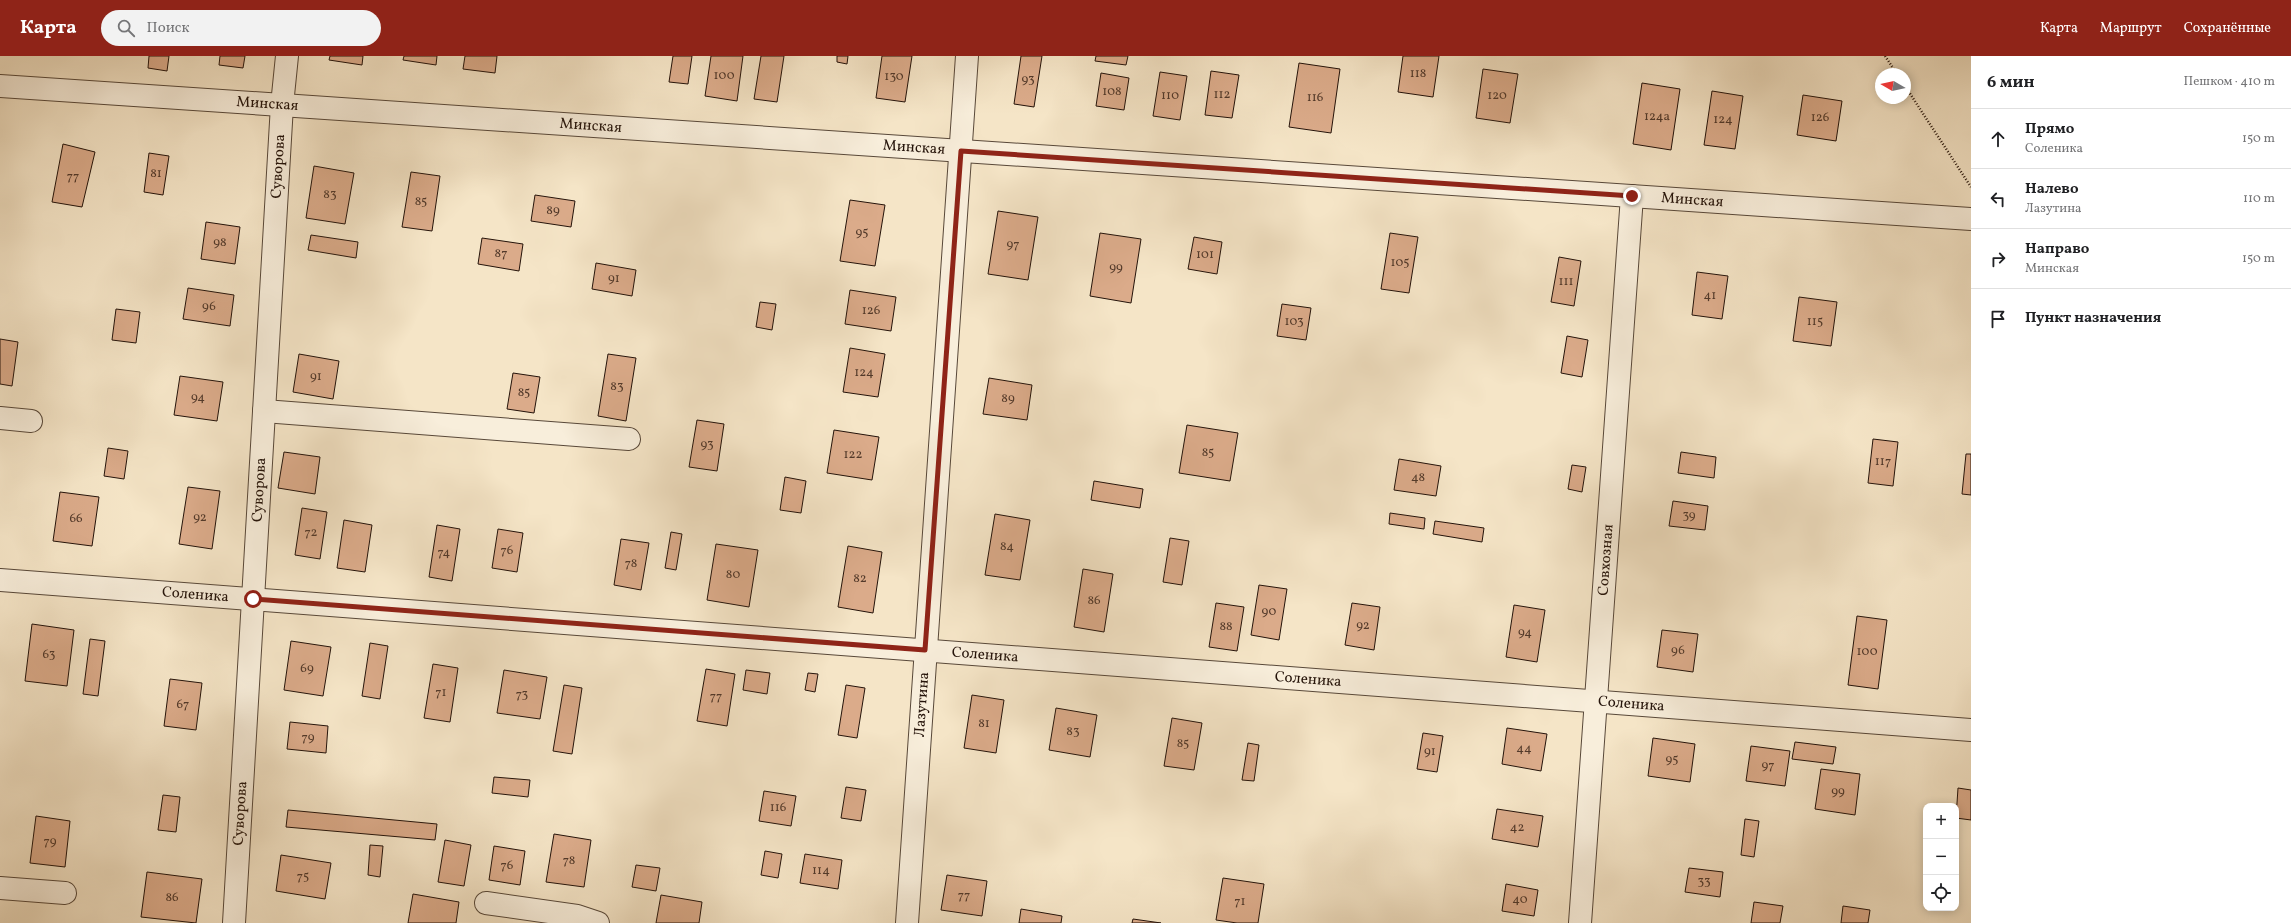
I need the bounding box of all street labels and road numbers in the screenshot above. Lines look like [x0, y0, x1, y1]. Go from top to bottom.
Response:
street label: Минская [236, 91, 299, 117]
street label: Минская [559, 113, 623, 138]
street label: Суворова [266, 133, 291, 199]
street label: Минская [882, 135, 946, 160]
street label: Минская [1660, 188, 1724, 213]
street label: Суворова [247, 457, 272, 523]
street label: Совхозная [1593, 523, 1619, 596]
street label: Соленика [161, 582, 230, 608]
street label: Соленика [951, 642, 1019, 668]
street label: Соленика [1274, 667, 1342, 693]
street label: Лазутина [909, 671, 935, 738]
street label: Соленика [1597, 691, 1665, 717]
street label: Суворова [228, 780, 253, 846]

